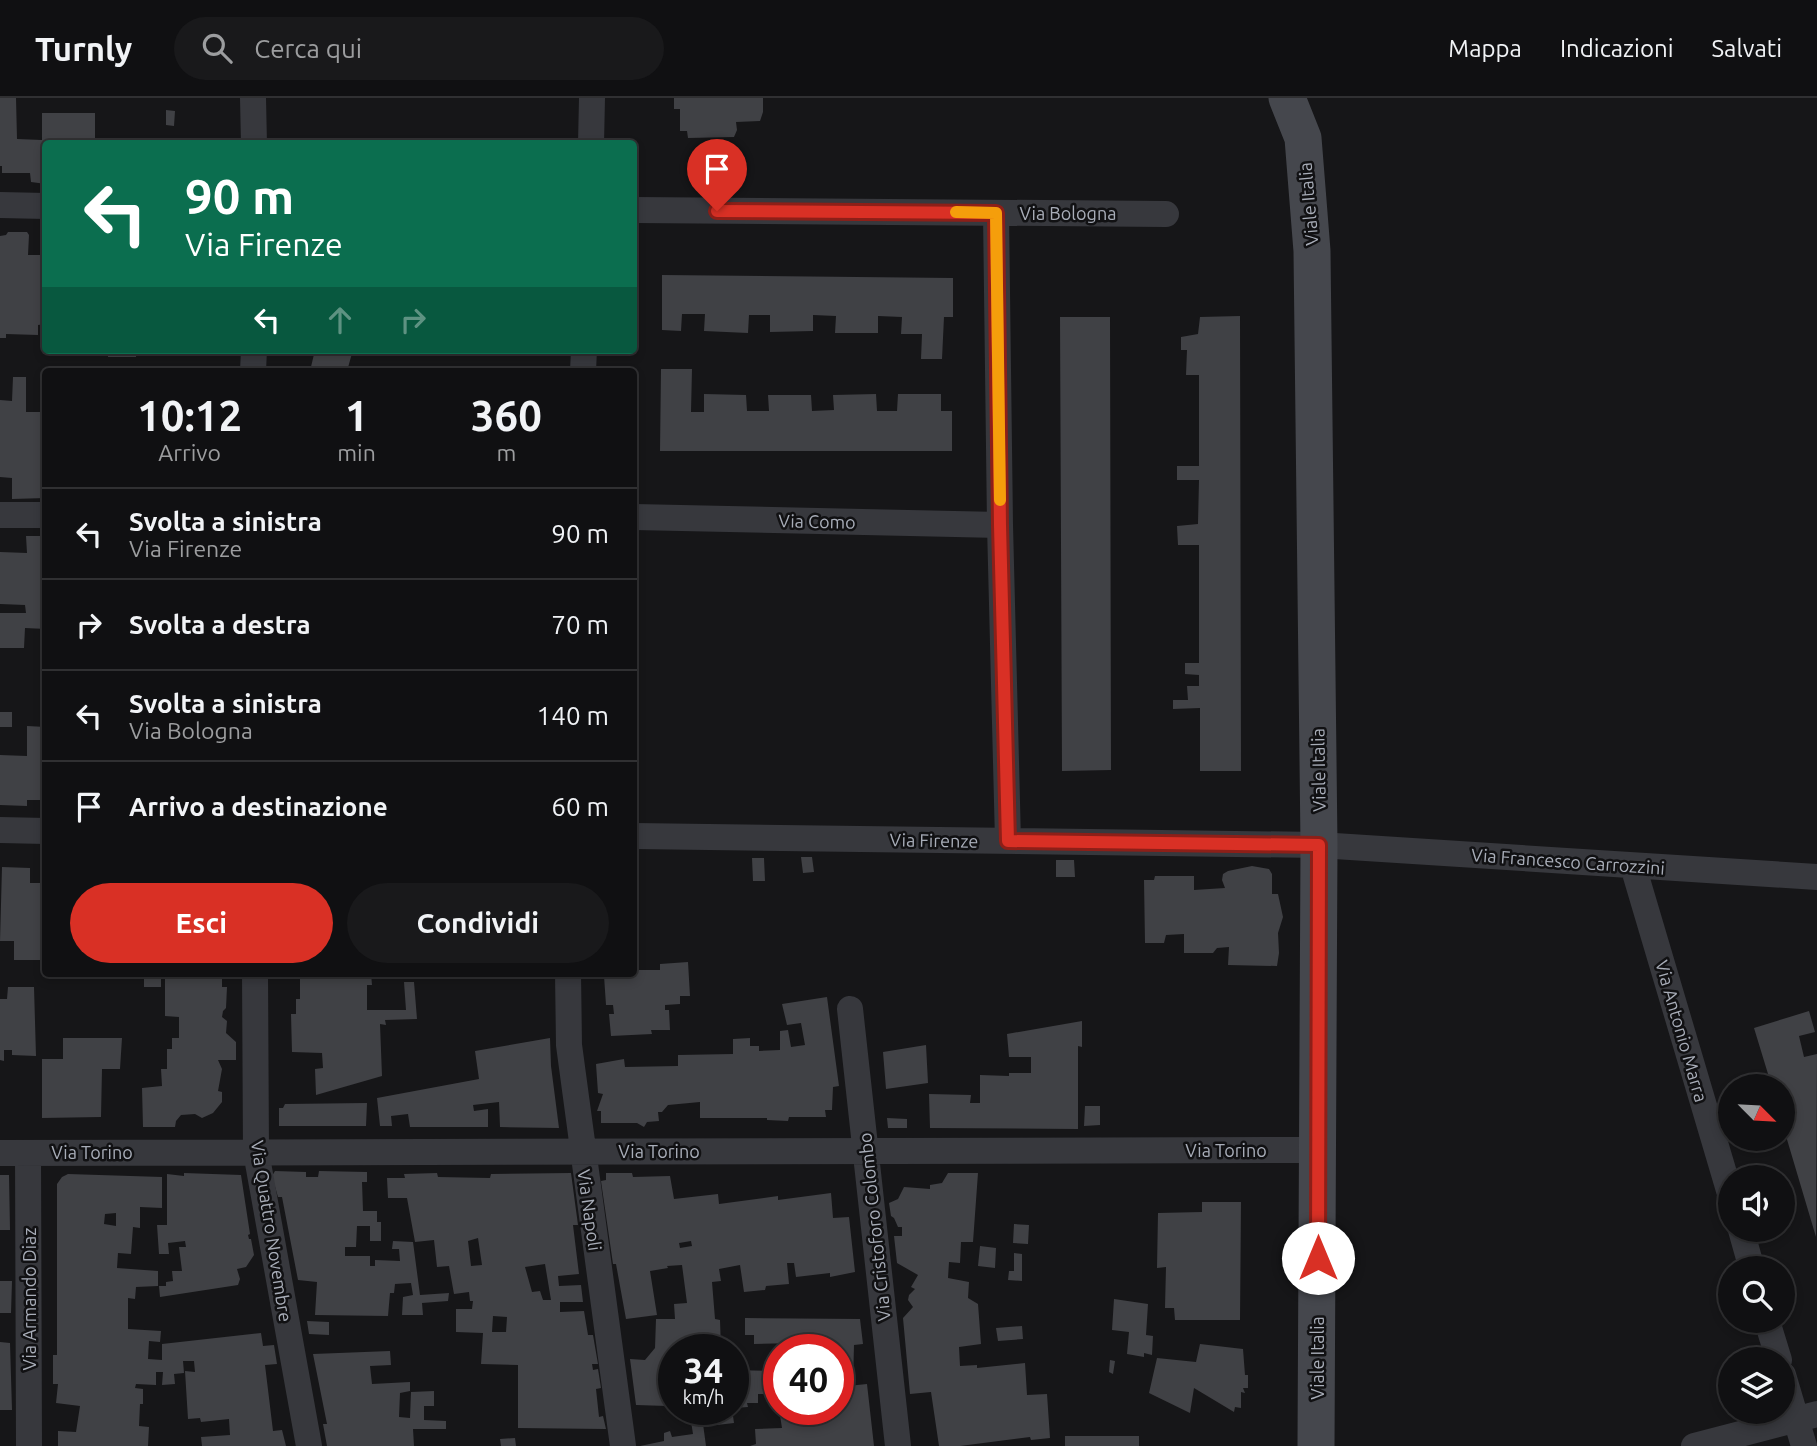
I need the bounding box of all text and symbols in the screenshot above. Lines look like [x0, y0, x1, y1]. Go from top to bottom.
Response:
search box [174, 17, 664, 80]
icon: search [198, 29, 236, 67]
text: Turnly [35, 30, 132, 67]
text: Cerca qui [254, 34, 362, 63]
text: Mappa [1448, 35, 1522, 62]
text: Indicazioni [1560, 35, 1674, 62]
text: Salvati [1712, 35, 1782, 62]
pin [687, 139, 747, 211]
icon: arrive [698, 150, 736, 188]
street label: Viale Italia [1294, 161, 1322, 247]
icon: left [70, 168, 161, 259]
text: 90 m [185, 168, 294, 223]
street label: Via Bologna [1020, 203, 1116, 223]
text: Via Firenze [185, 226, 343, 262]
icon: left [248, 301, 286, 339]
icon: ahead [321, 301, 359, 339]
icon: right [394, 301, 432, 339]
text: 10:12 [137, 392, 242, 439]
text: 1 [345, 392, 368, 439]
text: 360 [471, 392, 542, 439]
text: Arrivo [158, 440, 221, 465]
text: min [337, 440, 376, 465]
text: m [496, 440, 516, 465]
text: Svolta a sinistra [129, 507, 322, 536]
street label: Via Como [778, 510, 856, 532]
icon: left [70, 515, 108, 553]
text: 90 m [551, 519, 609, 548]
text: Via Firenze [129, 536, 242, 561]
icon: right [70, 606, 108, 644]
text: Svolta a destra [129, 610, 311, 639]
text: 70 m [551, 610, 609, 639]
text: Svolta a sinistra [129, 689, 322, 718]
icon: left [70, 697, 108, 735]
text: 140 m [537, 701, 609, 730]
text: Via Bologna [129, 718, 253, 743]
street label: Viale Italia [1307, 728, 1329, 812]
icon: arrive [70, 788, 108, 826]
text: Arrivo a destinazione [129, 792, 388, 821]
text: 60 m [551, 792, 609, 821]
street label: Via Firenze [889, 829, 979, 851]
street label: Via Francesco Carrozzini [1470, 844, 1666, 878]
button: Esci [70, 883, 333, 963]
button: Condividi [347, 883, 609, 963]
street label: Via Antonio Marra [1652, 958, 1712, 1104]
north arrow [1718, 1074, 1796, 1152]
map controls [1718, 1074, 1795, 1424]
street label: Via Cristoforo Colombo [854, 1132, 894, 1322]
street label: Via Quattro Novembre [247, 1139, 296, 1323]
street label: Via Torino [1185, 1140, 1267, 1160]
street label: Via Torino [618, 1141, 700, 1161]
street label: Via Torino [51, 1142, 133, 1162]
button: sound [1718, 1165, 1795, 1242]
street label: Via Napoli [574, 1168, 606, 1252]
position arrow [1281, 1221, 1355, 1295]
street label: Via Armando Diaz [19, 1227, 39, 1371]
button: search [1718, 1256, 1795, 1333]
street label: Viale Italia [1307, 1316, 1327, 1400]
speed limit sign: 40 [763, 1334, 854, 1425]
button: layers [1718, 1347, 1795, 1424]
text: 34 [684, 1350, 723, 1390]
text: km/h [683, 1387, 724, 1407]

